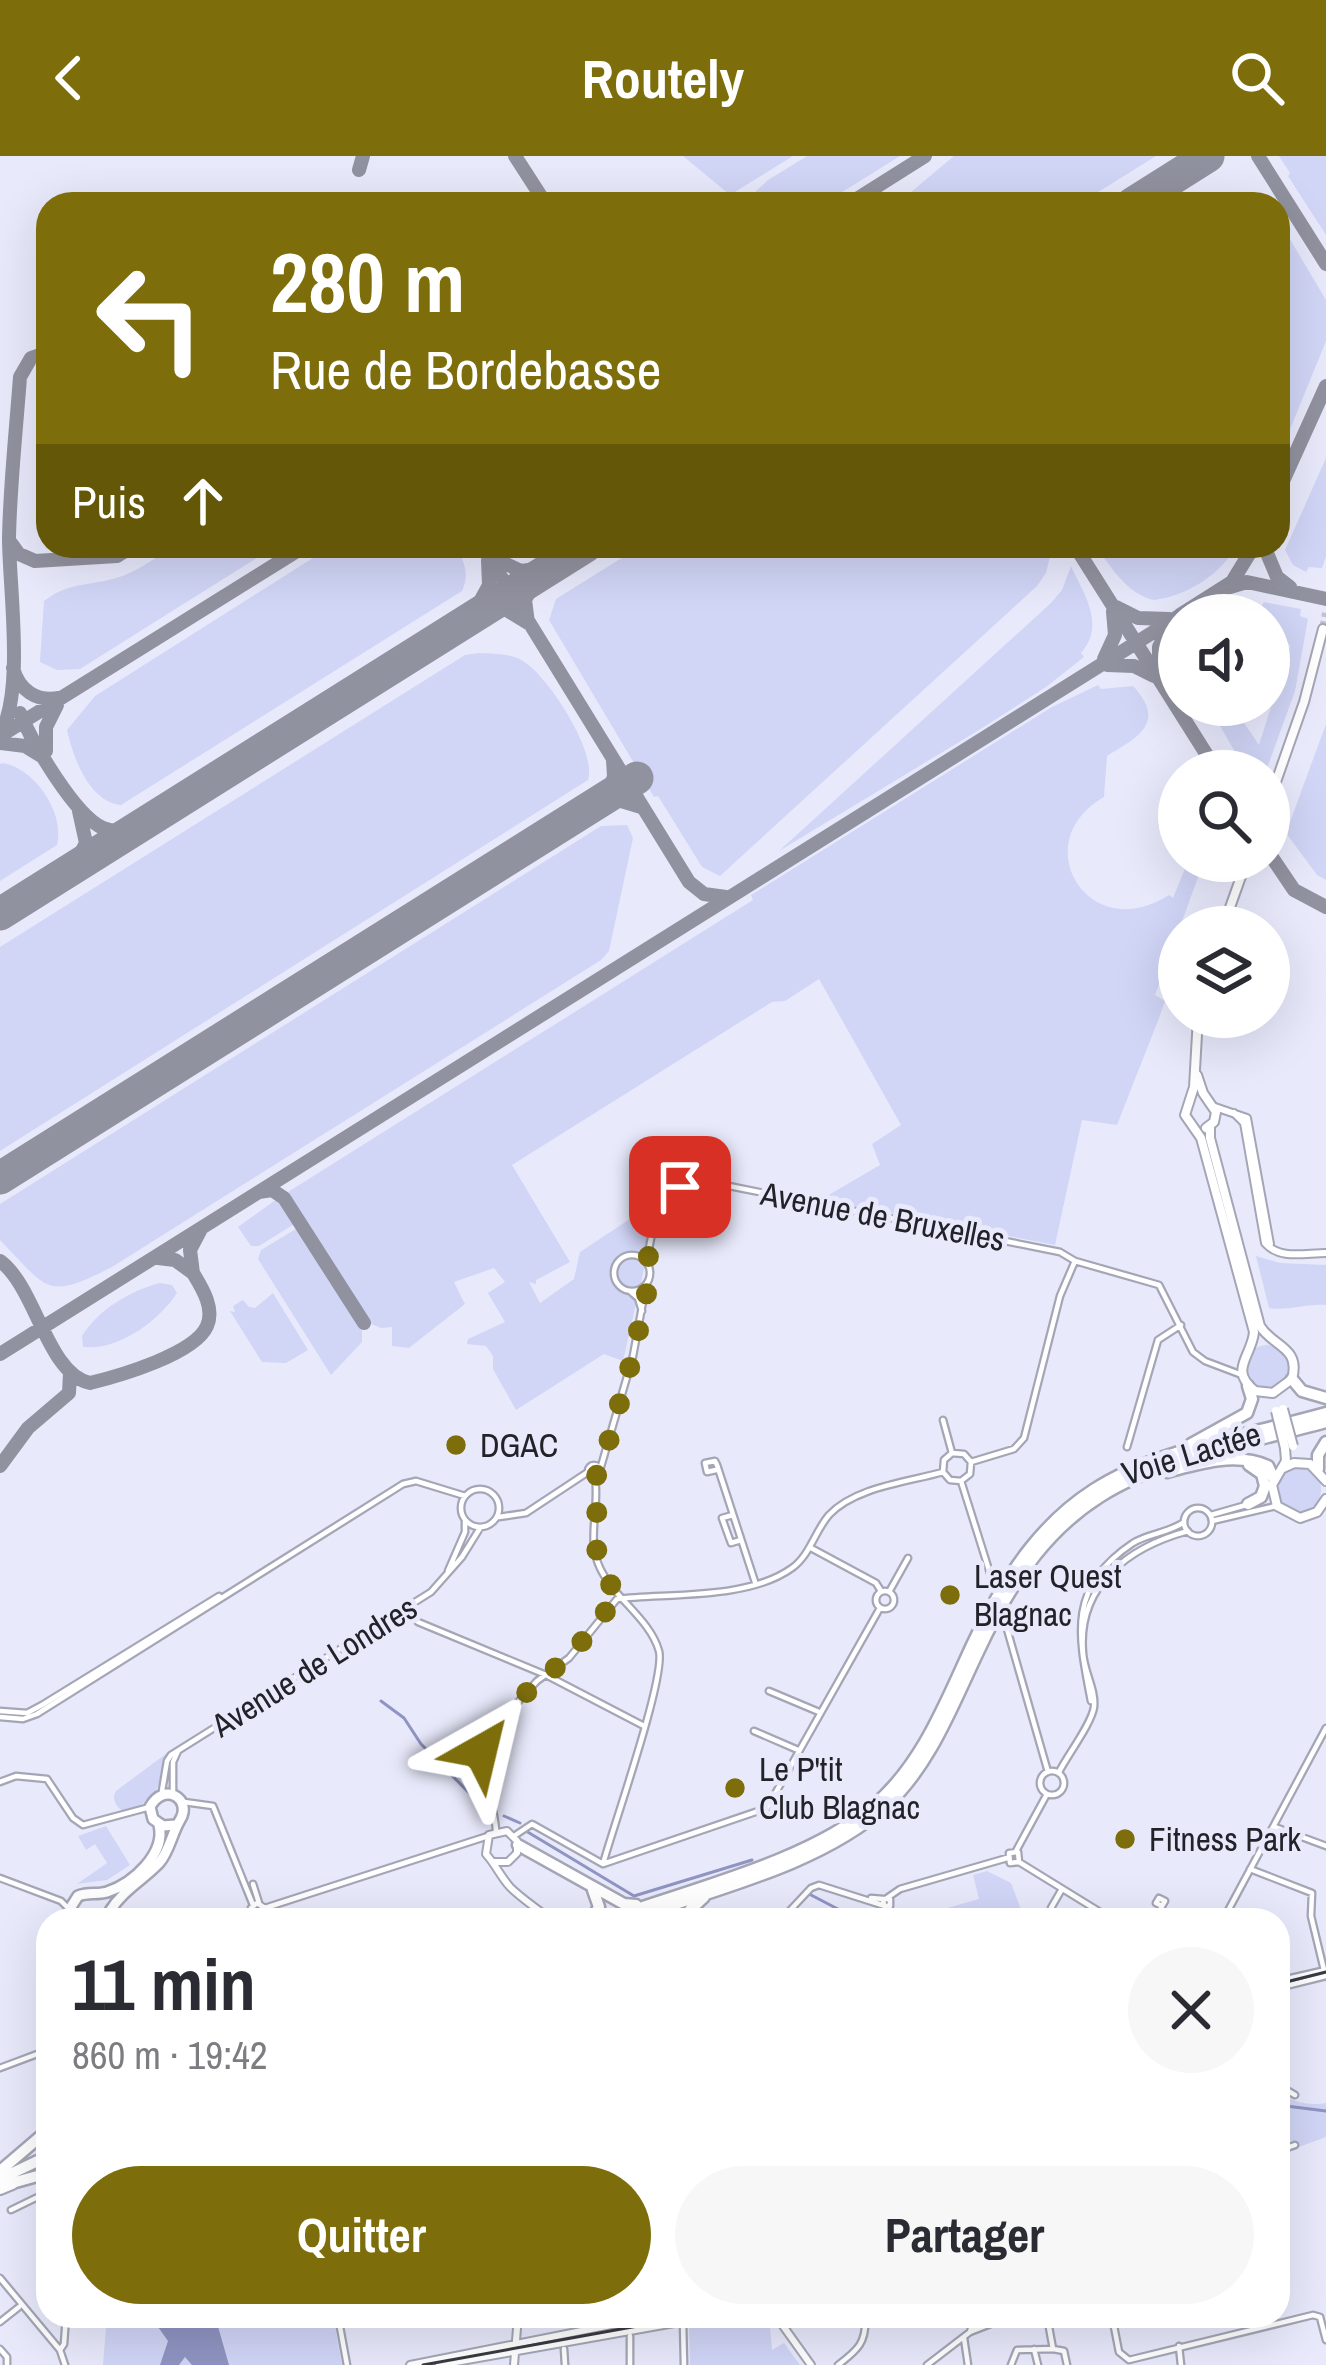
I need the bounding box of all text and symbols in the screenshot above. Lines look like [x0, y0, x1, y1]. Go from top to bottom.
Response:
text: Routely [582, 42, 744, 115]
icon: back [36, 45, 102, 111]
icon: search [1224, 45, 1290, 111]
text: 280 m [270, 225, 465, 338]
icon: left [72, 240, 228, 396]
text: Rue de Bordebasse [270, 333, 661, 406]
icon: ahead [170, 468, 236, 534]
text: Puis [72, 471, 146, 532]
map controls [1158, 594, 1290, 1038]
button: sound [1158, 594, 1290, 726]
button: search [1158, 750, 1290, 882]
button: layers [1158, 906, 1290, 1038]
pin [629, 1136, 731, 1238]
icon: arrive [647, 1154, 713, 1220]
street label: Avenue de Bruxelles [756, 1171, 1009, 1261]
street label: Voie Lactée [1116, 1411, 1266, 1495]
place label: DGAC [480, 1423, 558, 1467]
marker: DGAC [443, 1432, 469, 1458]
place label: Laser Quest Blagnac [974, 1554, 1121, 1636]
marker: Laser Quest Blagnac [937, 1582, 963, 1608]
street label: Avenue de Londres [202, 1585, 425, 1747]
position arrow [418, 1688, 544, 1814]
place label: Le P'tit Club Blagnac [759, 1747, 920, 1829]
marker: Le P'tit Club Blagnac [722, 1775, 748, 1801]
place label: Fitness Park [1149, 1817, 1301, 1861]
marker: Fitness Park [1112, 1826, 1138, 1852]
text: 11 min [72, 1935, 256, 2032]
button: close [1128, 1947, 1254, 2073]
text: 860 m · 19:42 [72, 2029, 268, 2081]
button: Quitter [72, 2166, 651, 2304]
button: Partager [675, 2166, 1254, 2304]

